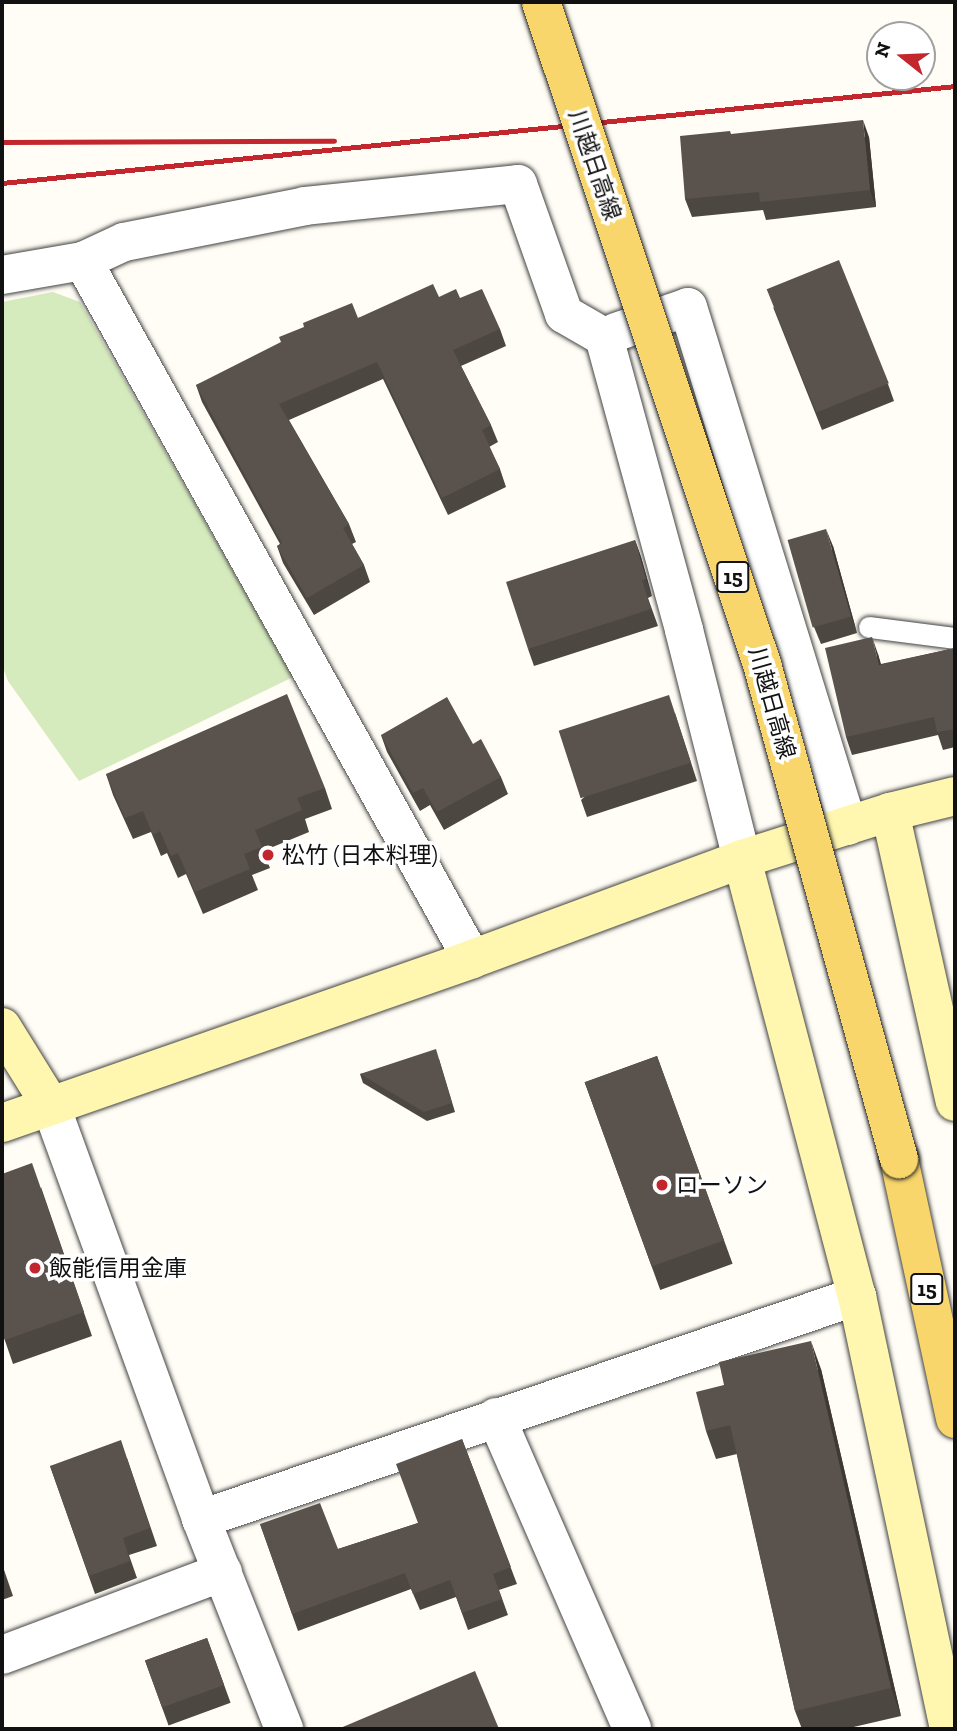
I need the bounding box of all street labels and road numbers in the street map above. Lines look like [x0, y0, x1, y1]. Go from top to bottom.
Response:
street label: 川越日高線 [563, 106, 627, 224]
road number: 15 [716, 560, 750, 594]
street label: 川越日高線 [743, 644, 801, 762]
road number: 15 [909, 1272, 944, 1306]

